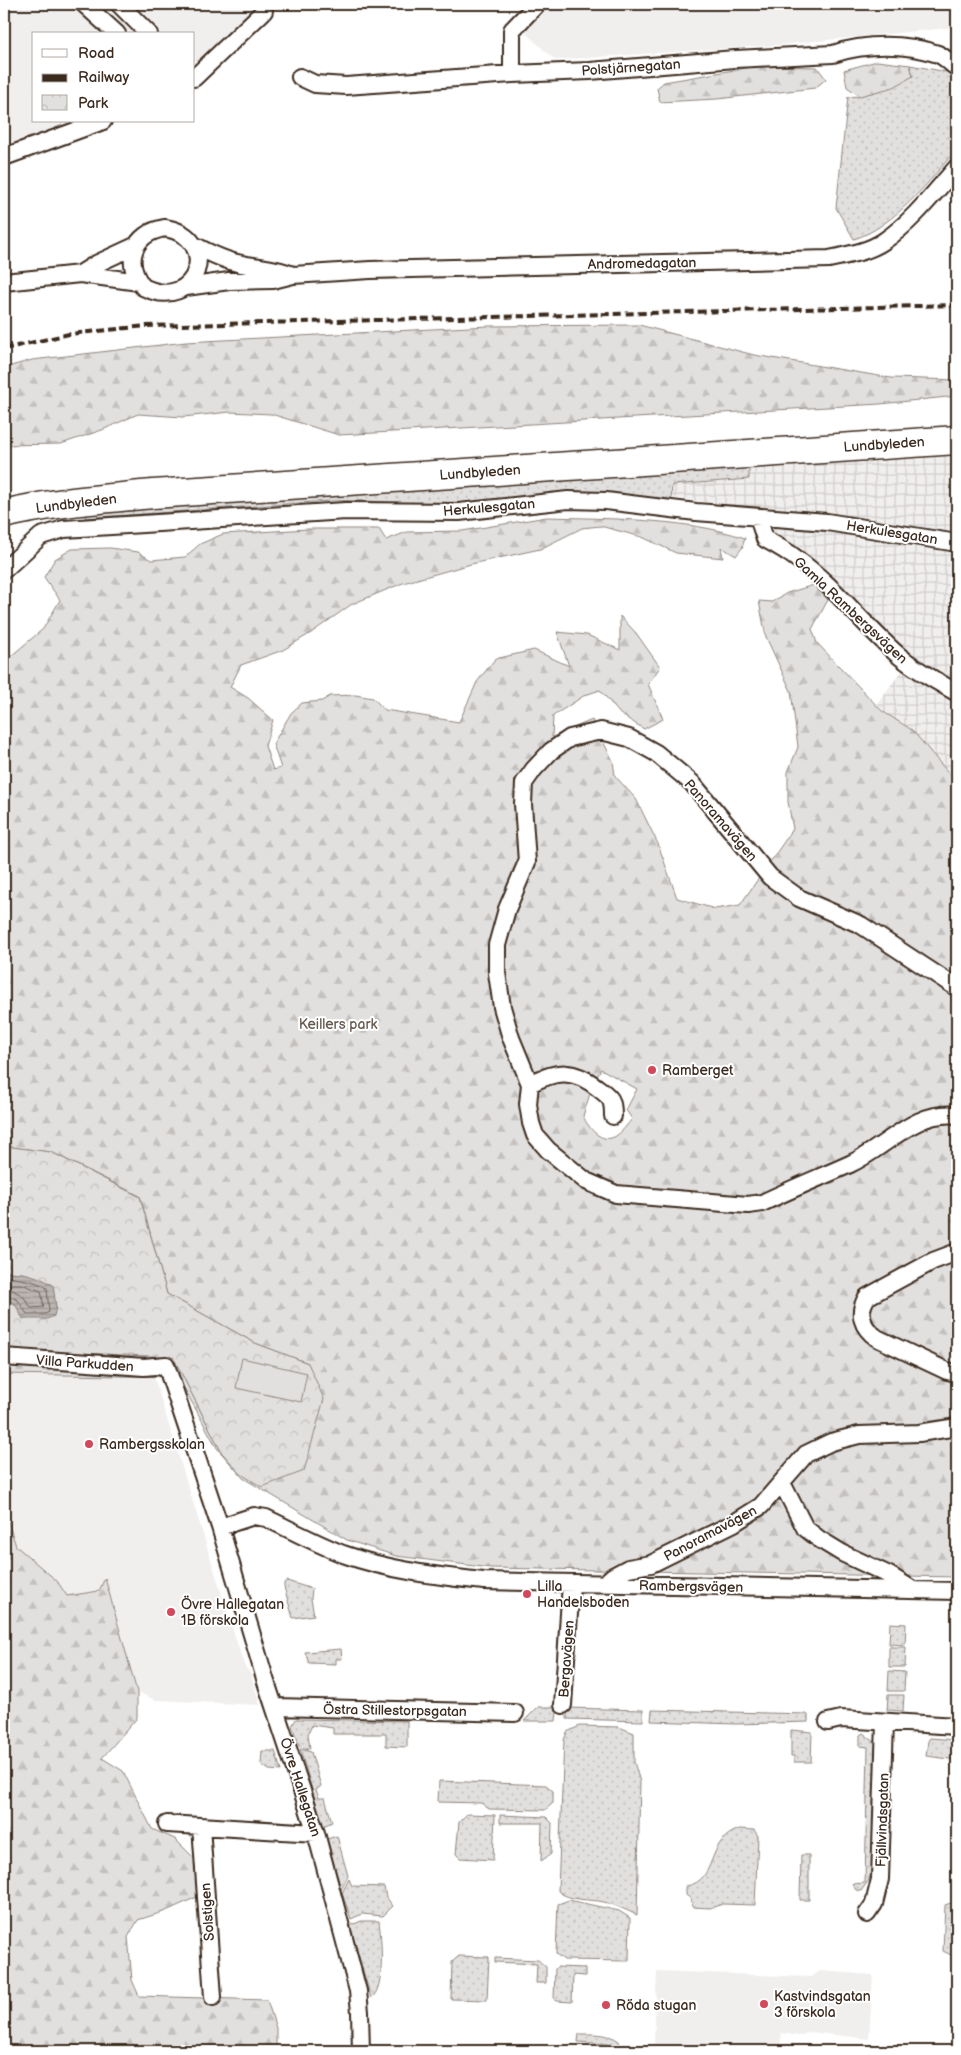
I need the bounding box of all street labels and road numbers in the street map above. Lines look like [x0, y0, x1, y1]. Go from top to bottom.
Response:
street label: Polstjärnegatan [581, 56, 681, 79]
street label: Andromedagatan [587, 254, 697, 273]
street label: Lundbyleden [843, 433, 925, 456]
street label: Lundbyleden [439, 461, 521, 484]
street label: Lundbyleden [35, 490, 118, 517]
street label: Herkulesgatan [442, 495, 536, 520]
street label: Herkulesgatan [845, 517, 939, 548]
street label: Gamla Rambergsvägen [790, 553, 911, 667]
street label: Panoramavägen [680, 776, 761, 865]
street label: Villa Parkudden [36, 1352, 134, 1375]
street label: Panoramavägen [661, 1502, 760, 1565]
street label: Rambergsvägen [639, 1577, 743, 1596]
street label: Bergavägen [555, 1620, 578, 1698]
street label: Östra Stillestorpsgatan [323, 1700, 467, 1720]
street label: Övre Hallegatan [277, 1735, 326, 1839]
street label: Fjällvindsgatan [872, 1772, 893, 1867]
street label: Solstigen [197, 1882, 218, 1942]

